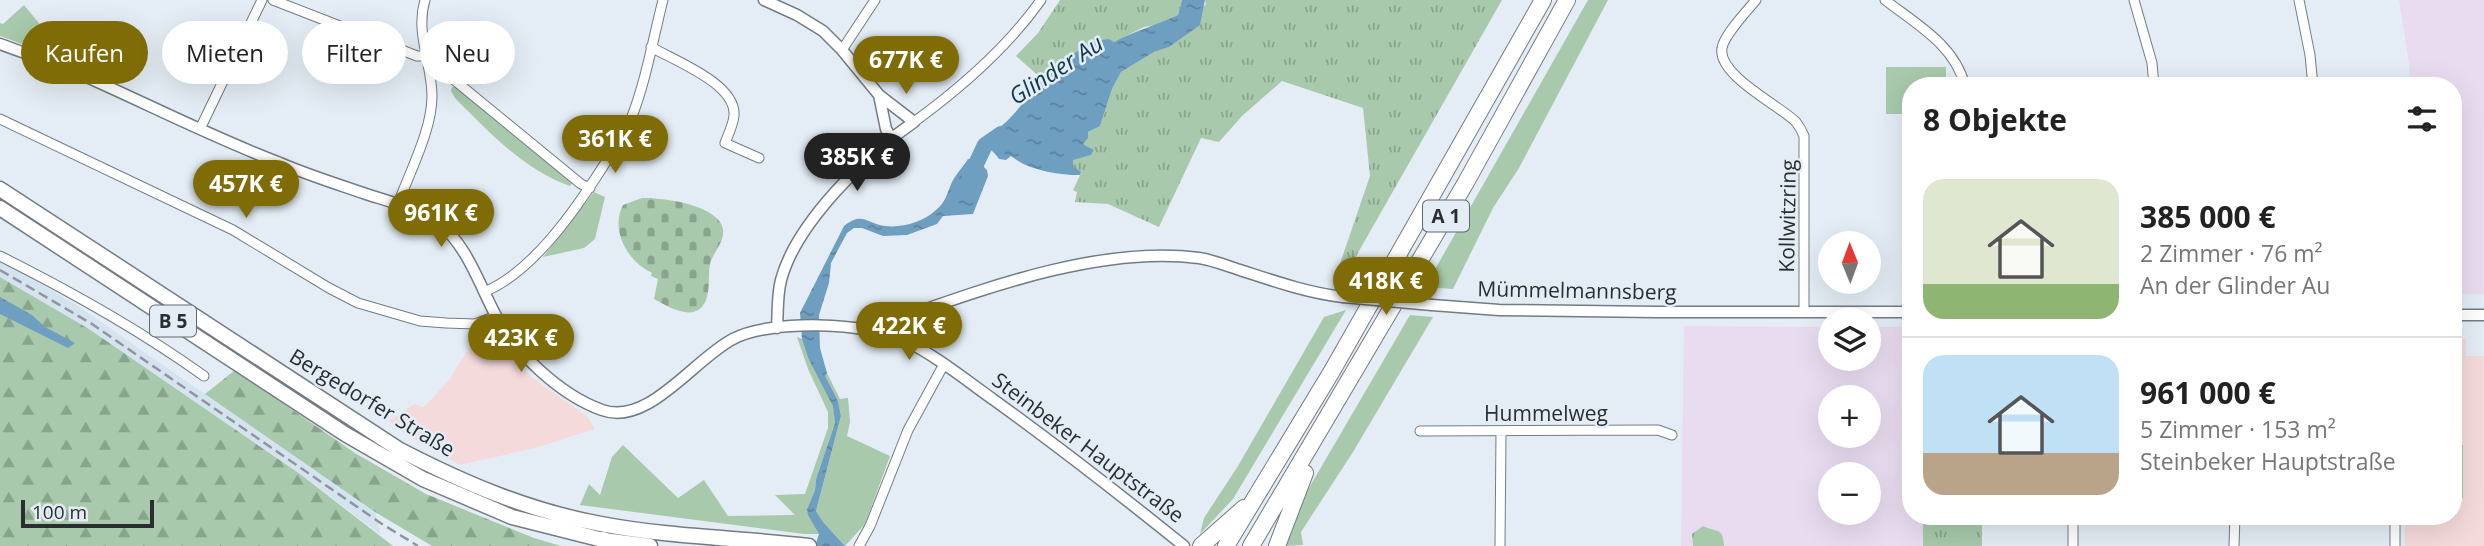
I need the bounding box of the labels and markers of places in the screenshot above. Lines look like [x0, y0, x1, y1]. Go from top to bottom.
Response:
pin: 677K € [849, 36, 963, 96]
pin: 361K € [558, 116, 672, 175]
pin: 385K € [800, 134, 914, 193]
pin: 457K € [189, 160, 303, 220]
pin: 961K € [384, 190, 498, 249]
pin: 418K € [1329, 258, 1443, 317]
pin: 422K € [852, 302, 966, 362]
pin: 423K € [464, 314, 578, 374]

